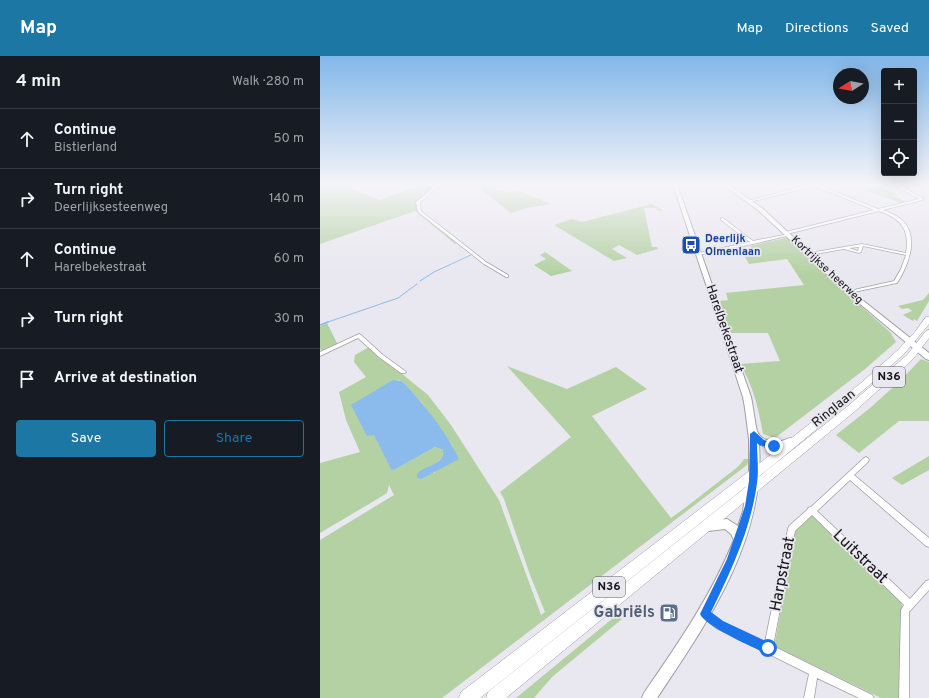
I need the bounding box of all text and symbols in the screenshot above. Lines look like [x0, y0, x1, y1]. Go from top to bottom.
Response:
text: Map [20, 16, 57, 40]
text: Map [737, 20, 763, 37]
text: Directions [785, 20, 849, 37]
text: Saved [871, 20, 909, 37]
north arrow [833, 68, 869, 104]
map controls [881, 68, 917, 176]
button: + [881, 68, 917, 104]
text: 4 min [16, 71, 61, 93]
text: Walk · 280 m [232, 74, 304, 90]
button: − [881, 104, 917, 140]
text: Continue [54, 121, 116, 140]
icon: ahead [16, 128, 38, 150]
text: 50 m [274, 131, 304, 147]
text: Bistierland [54, 140, 117, 156]
button: locate [881, 140, 917, 176]
text: Turn right [54, 181, 123, 200]
icon: right [16, 188, 38, 210]
text: 140 m [269, 191, 304, 207]
text: Deerlijksesteenweg [54, 200, 168, 216]
place label: Deerlijk Olmenlaan [705, 232, 761, 259]
street label: Kortrijkse heerweg [788, 233, 866, 307]
bus stop icon: Deerlijk Olmenlaan [680, 234, 702, 256]
text: Continue [54, 241, 116, 260]
icon: ahead [16, 248, 38, 270]
text: 60 m [274, 251, 304, 267]
text: Harelbekestraat [54, 260, 146, 276]
street label: Harelbekestraat [701, 283, 747, 375]
icon: right [16, 308, 38, 330]
text: Turn right [54, 309, 123, 328]
text: 30 m [274, 311, 304, 327]
road number: N36 [873, 367, 905, 387]
icon: arrive [16, 368, 38, 390]
text: Arrive at destination [54, 369, 197, 388]
street label: Ringlaan [809, 387, 859, 431]
button: Save [16, 420, 156, 457]
button: Share [164, 420, 304, 457]
route end [765, 437, 783, 455]
street label: Luitstraat [828, 526, 892, 588]
street label: Harpstraat [766, 535, 800, 613]
road number: N36 [593, 577, 625, 597]
fuel station icon: Gabriëls [658, 602, 680, 624]
place label: Gabriëls [594, 603, 655, 623]
route start [759, 639, 777, 657]

